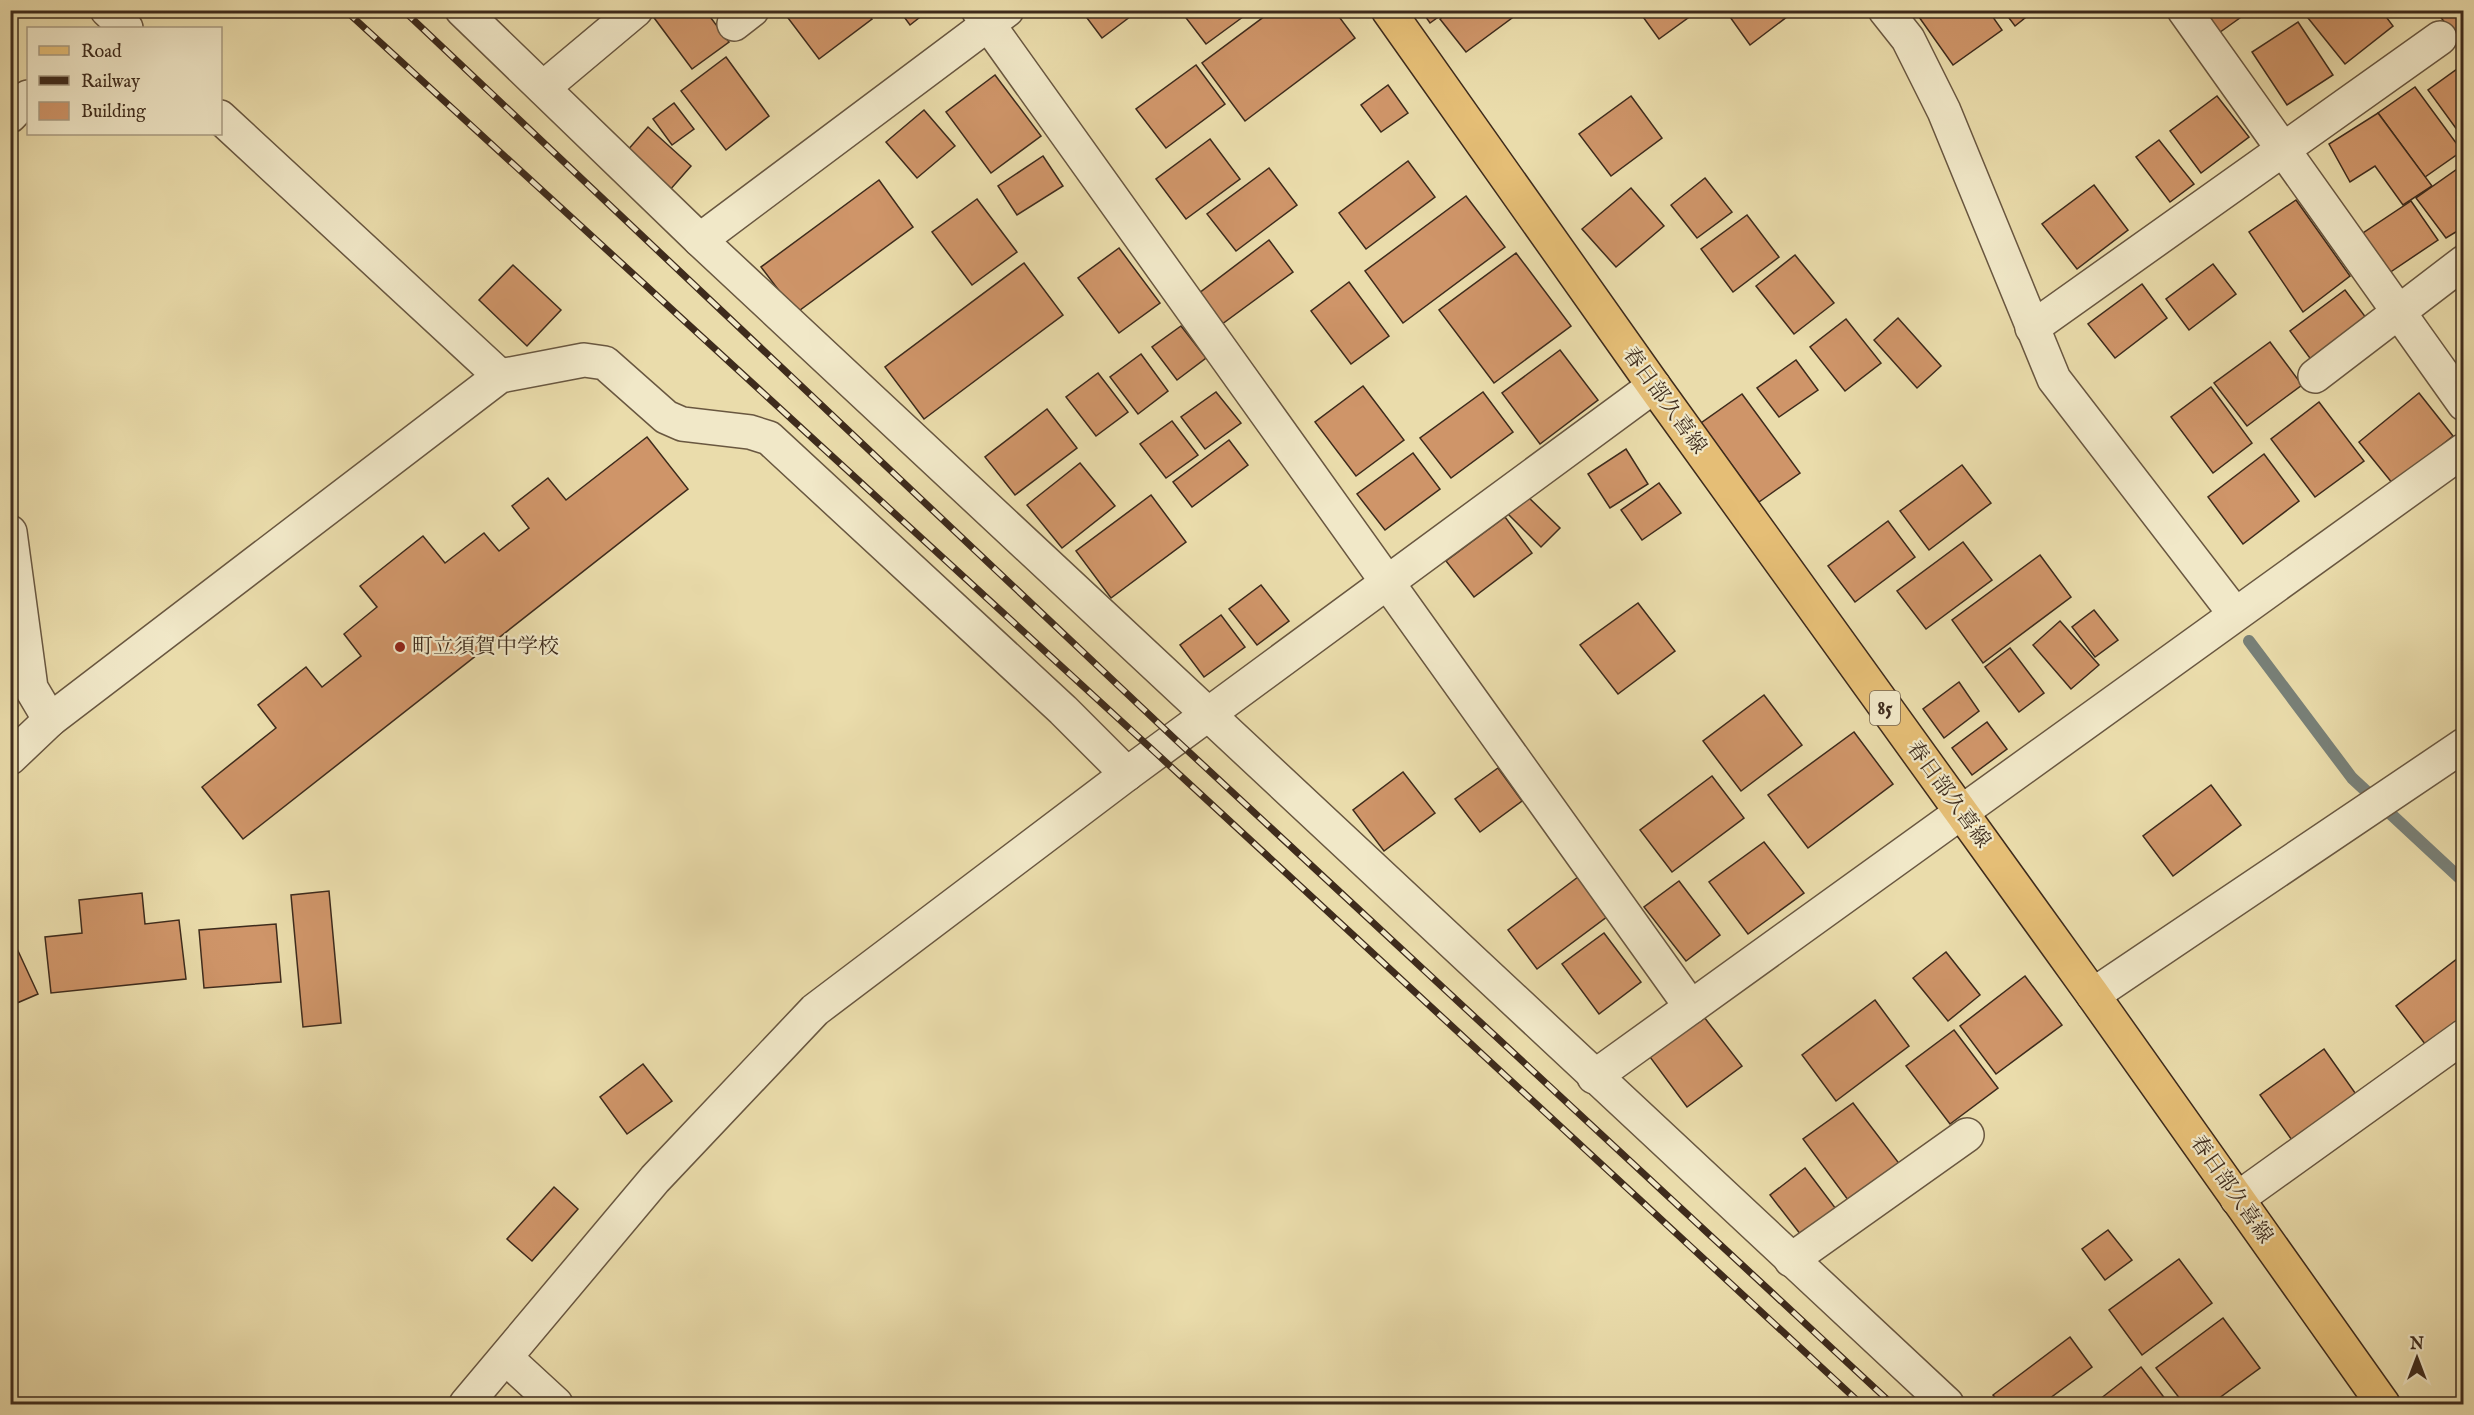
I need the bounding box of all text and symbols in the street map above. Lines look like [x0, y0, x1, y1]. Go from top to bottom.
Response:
legend [27, 27, 222, 135]
text: Road [81, 41, 122, 64]
text: Railway [81, 71, 140, 94]
text: Building [81, 101, 146, 124]
street label: 春日部久喜線 [1616, 342, 1712, 460]
place label: 町立須賀中学校 [412, 634, 559, 661]
marker: 町立須賀中学校 [393, 640, 407, 654]
road number: 85 [1870, 691, 1900, 725]
street label: 春日部久喜線 [1900, 736, 1996, 854]
street label: 春日部久喜線 [2184, 1131, 2278, 1249]
north arrow [2387, 1328, 2447, 1388]
text: N [2409, 1335, 2424, 1355]

